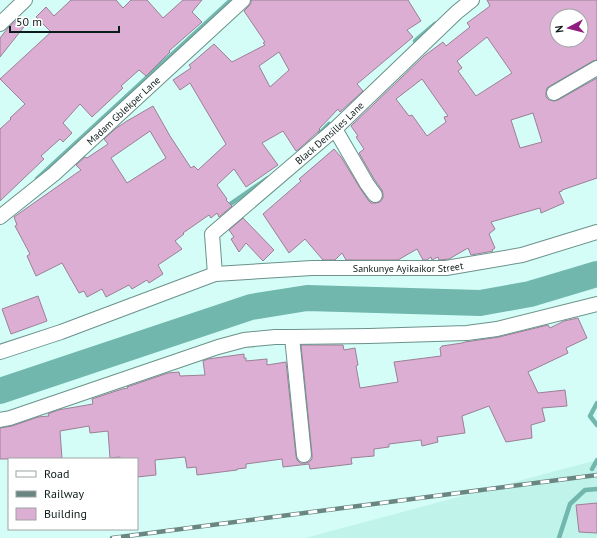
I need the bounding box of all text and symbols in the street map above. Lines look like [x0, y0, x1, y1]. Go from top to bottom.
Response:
scale bar [10, 8, 119, 34]
north arrow [549, 8, 589, 48]
text: 50 m [16, 14, 42, 29]
text: N [552, 25, 566, 34]
street label: Madam Gblekper Lane [84, 73, 163, 147]
street label: Black Densilles Lane [292, 99, 366, 167]
street label: Sankunye Ayikaikor Street [353, 259, 465, 275]
legend [8, 458, 138, 530]
text: Road [44, 466, 69, 481]
text: Railway [44, 486, 84, 501]
text: Building [44, 506, 87, 521]

